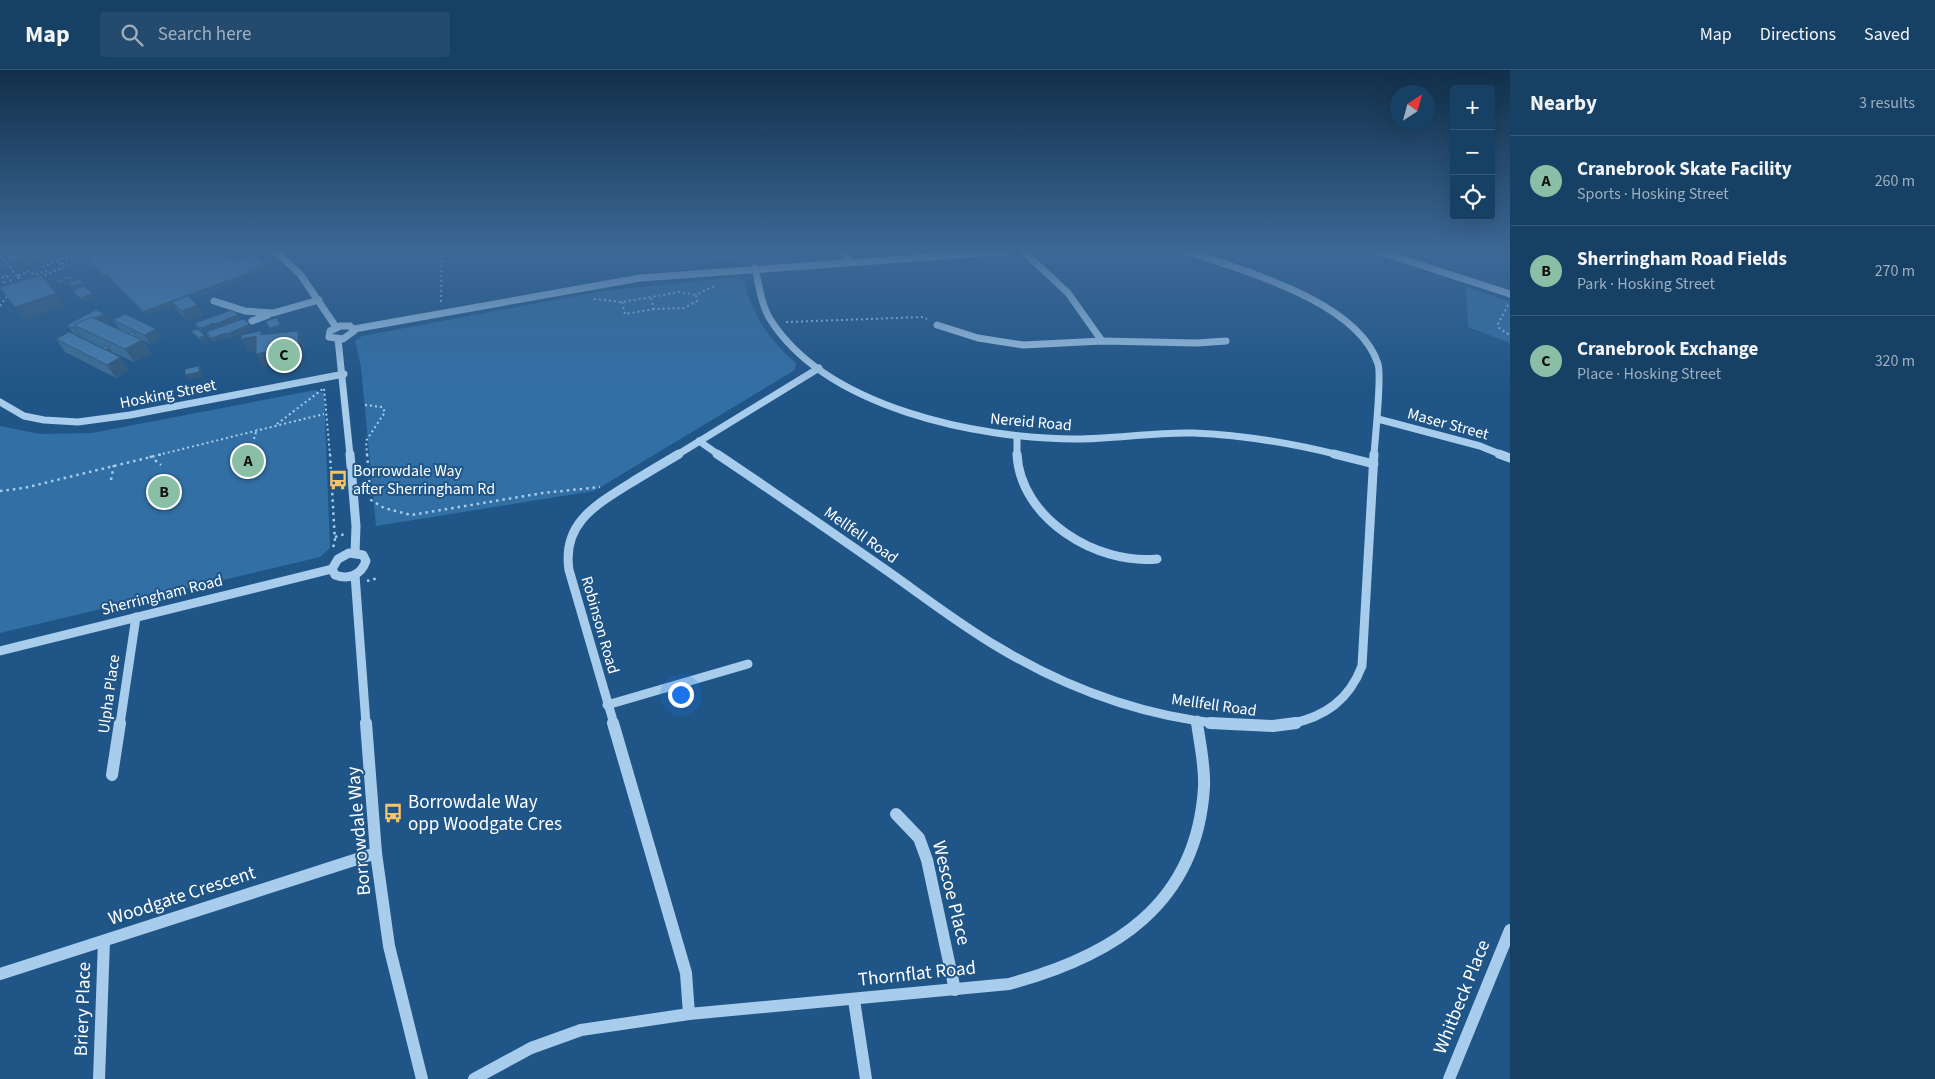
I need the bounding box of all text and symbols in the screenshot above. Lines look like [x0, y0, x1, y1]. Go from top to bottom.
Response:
search box [100, 12, 450, 57]
text: Map [25, 17, 70, 52]
icon: search [118, 21, 146, 49]
text: Search here [158, 21, 251, 48]
text: Map [1700, 22, 1732, 47]
text: Directions [1760, 22, 1836, 47]
text: Saved [1864, 22, 1910, 47]
north arrow [1390, 85, 1435, 130]
map controls [1450, 85, 1495, 220]
button: + [1450, 85, 1495, 130]
text: Nearby [1530, 88, 1597, 118]
text: 3 results [1859, 92, 1915, 114]
button: − [1450, 130, 1495, 175]
text: Cranebrook Skate Facility [1577, 156, 1792, 183]
text: A [1541, 170, 1551, 192]
text: 260 m [1875, 170, 1915, 192]
button: locate [1450, 175, 1495, 220]
text: Sports · Hosking Street [1577, 183, 1729, 205]
text: Sherringham Road Fields [1577, 246, 1787, 273]
text: B [1541, 260, 1551, 282]
text: 270 m [1875, 260, 1915, 282]
text: Park · Hosking Street [1577, 273, 1715, 295]
pin: C [268, 336, 300, 374]
text: Cranebrook Exchange [1577, 336, 1758, 363]
text: C [1541, 350, 1551, 372]
text: 320 m [1875, 350, 1915, 372]
text: Place · Hosking Street [1577, 363, 1721, 385]
street label: Hosking Street [118, 374, 219, 414]
street label: Maser Street [1405, 403, 1492, 446]
street label: Nereid Road [989, 407, 1073, 437]
pin: A [232, 442, 264, 480]
place label: Borrowdale Way after Sherringham Rd [353, 460, 495, 500]
bus stop icon: Borrowdale Way after Sherringham Rd [327, 469, 349, 491]
pin: B [148, 473, 180, 511]
street label: Mellfell Road [820, 501, 902, 569]
street label: Sherringham Road [99, 569, 225, 621]
street label: Robinson Road [576, 574, 624, 676]
street label: Ulpha Place [93, 653, 125, 735]
your location [668, 682, 694, 708]
street label: Mellfell Road [1170, 688, 1258, 722]
street label: Borrowdale Way [340, 765, 378, 897]
place label: Borrowdale Way opp Woodgate Cres [408, 789, 562, 838]
bus stop icon: Borrowdale Way opp Woodgate Cres [382, 802, 404, 824]
street label: Wescoe Place [925, 838, 977, 948]
street label: Woodgate Crescent [105, 859, 260, 933]
street label: Whitbeck Place [1427, 936, 1497, 1058]
street label: Thornflat Road [857, 954, 977, 994]
street label: Briery Place [68, 961, 98, 1057]

